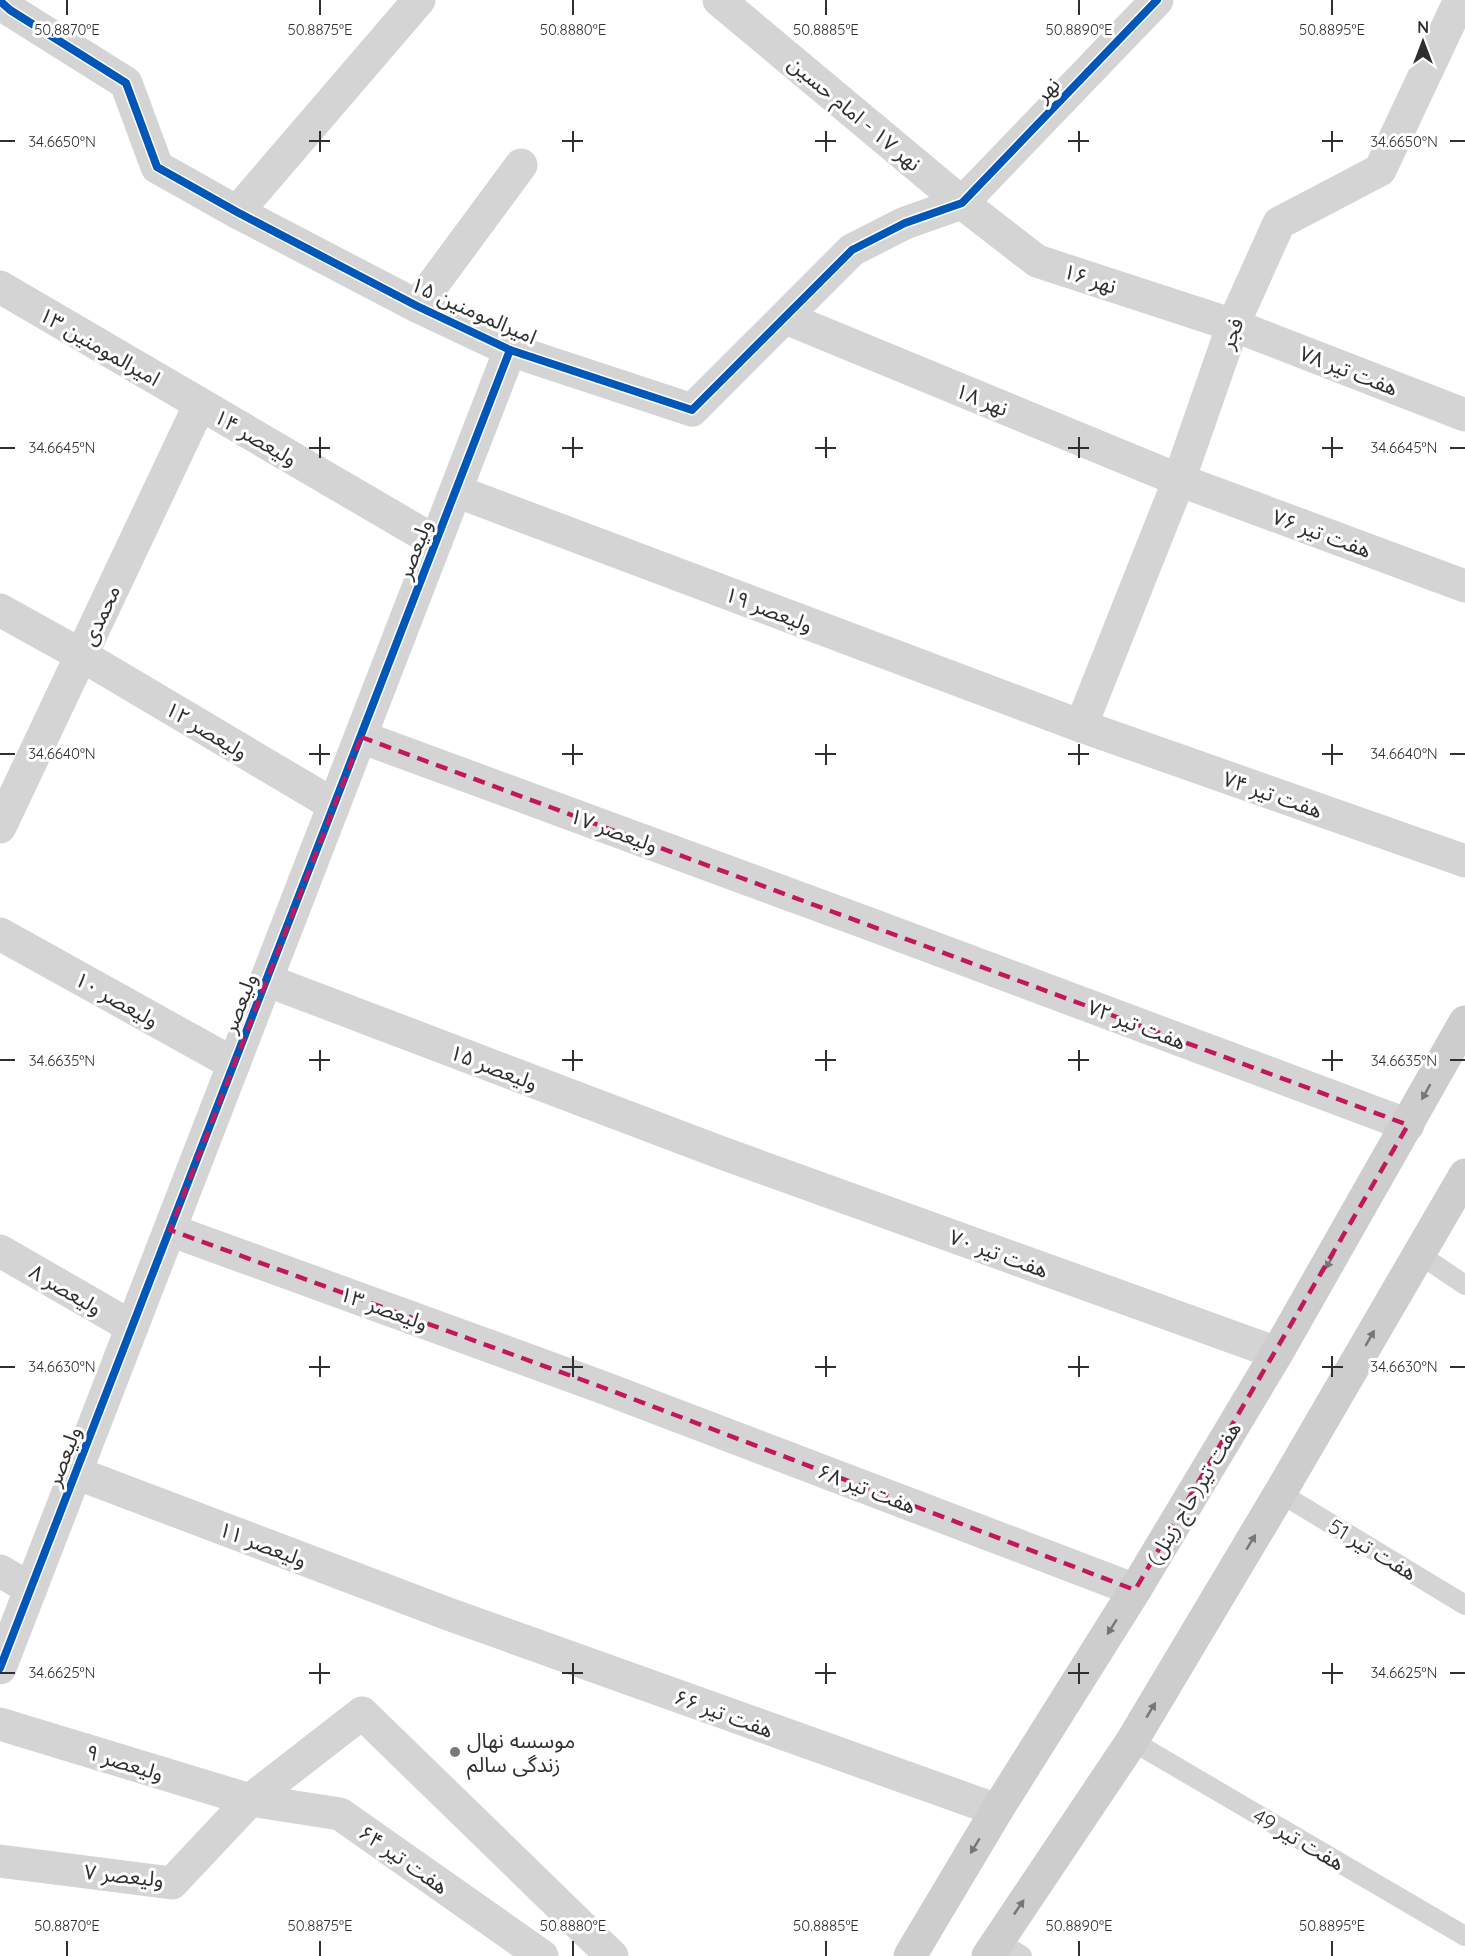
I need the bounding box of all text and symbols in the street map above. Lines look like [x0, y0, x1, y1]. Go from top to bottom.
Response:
north arrow [1393, 12, 1453, 72]
text: N [1417, 17, 1429, 37]
text: 50.8870°E [34, 20, 100, 39]
text: 50.8875°E [288, 20, 352, 39]
text: 50.8880°E [540, 20, 606, 39]
text: 50.8885°E [793, 20, 859, 39]
text: 50.8890°E [1046, 20, 1112, 39]
text: 50.8895°E [1299, 20, 1365, 39]
street label: نهر ۱۷ - امام حسین [781, 50, 927, 179]
street label: نهر [1028, 71, 1065, 108]
text: 34.6650°N [28, 132, 96, 151]
text: 34.6650°N [1370, 132, 1438, 151]
street label: نهر ۱۶ [1060, 257, 1120, 299]
street label: امیرالمومنین ۱۵ [407, 271, 541, 349]
street label: امیرالمومنین ۱۳ [35, 301, 165, 391]
street label: فجر [1213, 314, 1249, 353]
street label: هفت تیر ۷۸ [1296, 339, 1402, 401]
street label: نهر ۱۸ [952, 377, 1012, 421]
street label: ولیعصر ۱۴ [210, 403, 302, 471]
text: 34.6645°N [29, 438, 95, 457]
text: 34.6645°N [1371, 438, 1437, 457]
street label: هفت تیر ۷۶ [1269, 503, 1375, 563]
street label: ولیعصر [390, 515, 437, 583]
street label: ولیعصر ۱۹ [722, 580, 816, 638]
street label: محمدی [75, 581, 125, 649]
street label: ولیعصر ۱۲ [161, 695, 253, 765]
text: 34.6640°N [28, 744, 96, 763]
text: 34.6640°N [1370, 744, 1438, 763]
street label: هفت تیر ۷۴ [1220, 765, 1326, 823]
street label: ولیعصر ۱۷ [566, 802, 662, 858]
street label: ولیعصر ۱۰ [71, 965, 163, 1033]
street label: ولیعصر [215, 969, 262, 1037]
street label: هفت تیر ۷۲ [1084, 993, 1190, 1055]
street label: ولیعصر ۱۵ [447, 1038, 541, 1096]
text: 34.6635°N [29, 1051, 95, 1070]
text: 34.6635°N [1371, 1051, 1437, 1070]
one-way arrow [1421, 1084, 1432, 1100]
street label: هفت تیر ۷۰ [946, 1223, 1052, 1283]
one-way arrow [1324, 1253, 1335, 1269]
street label: ولیعصر ۸ [25, 1258, 107, 1320]
street label: ولیعصر ۱۳ [336, 1280, 432, 1336]
one-way arrow [1365, 1329, 1375, 1346]
text: 34.6630°N [28, 1357, 96, 1376]
text: 34.6630°N [1370, 1357, 1438, 1376]
street label: هفت تیر(حاج زینل) [1140, 1417, 1249, 1571]
street label: ولیعصر [39, 1422, 86, 1490]
street label: هفت تیر ۶۸ [814, 1457, 920, 1519]
street label: هفت تیر 51 [1324, 1512, 1422, 1586]
street label: ولیعصر ۱۱ [216, 1515, 310, 1573]
one-way arrow [1245, 1534, 1256, 1550]
one-way arrow [1106, 1619, 1117, 1635]
text: 34.6625°N [28, 1663, 96, 1682]
text: 34.6625°N [1370, 1663, 1438, 1682]
street label: هفت تیر ۶۶ [671, 1683, 777, 1743]
one-way arrow [1145, 1702, 1156, 1718]
place label: موسسه نهال زندگی سالم [467, 1727, 575, 1780]
street label: ولیعصر ۹ [83, 1738, 167, 1786]
marker: موسسه نهال زندگی سالم [448, 1745, 462, 1759]
street label: هفت تیر 49 [1248, 1802, 1350, 1876]
street label: هفت تیر ۶۴ [354, 1819, 454, 1899]
one-way arrow [970, 1838, 981, 1854]
street label: ولیعصر ۷ [83, 1858, 165, 1892]
one-way arrow [1014, 1899, 1025, 1915]
text: 50.8870°E [34, 1916, 100, 1935]
text: 50.8875°E [288, 1916, 352, 1935]
text: 50.8880°E [540, 1916, 606, 1935]
text: 50.8885°E [793, 1916, 859, 1935]
text: 50.8890°E [1046, 1916, 1112, 1935]
text: 50.8895°E [1299, 1916, 1365, 1935]

